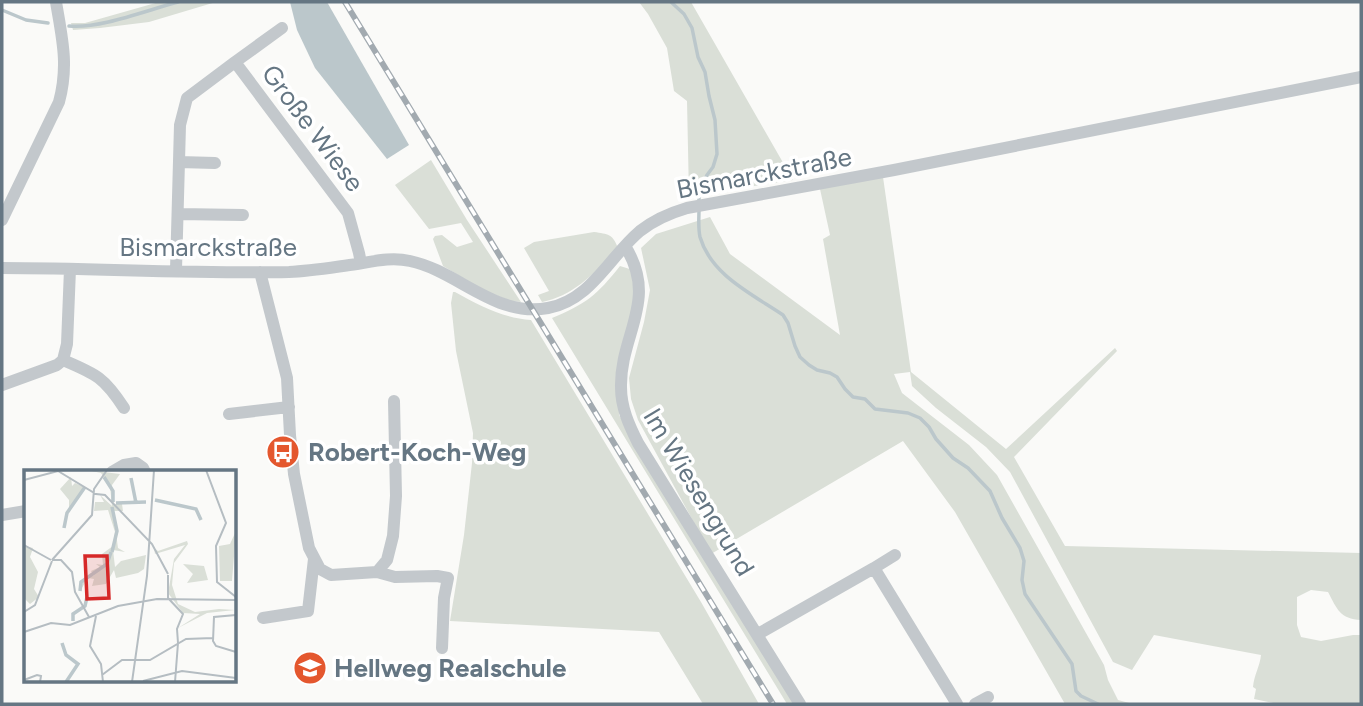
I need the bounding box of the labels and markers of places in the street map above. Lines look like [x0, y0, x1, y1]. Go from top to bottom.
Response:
bus stop icon: Robert-Koch-Weg [264, 433, 302, 471]
place label: Robert-Koch-Weg [308, 436, 527, 468]
school or university icon: Hellweg Realschule [291, 649, 329, 687]
place label: Hellweg Realschule [334, 652, 566, 684]

